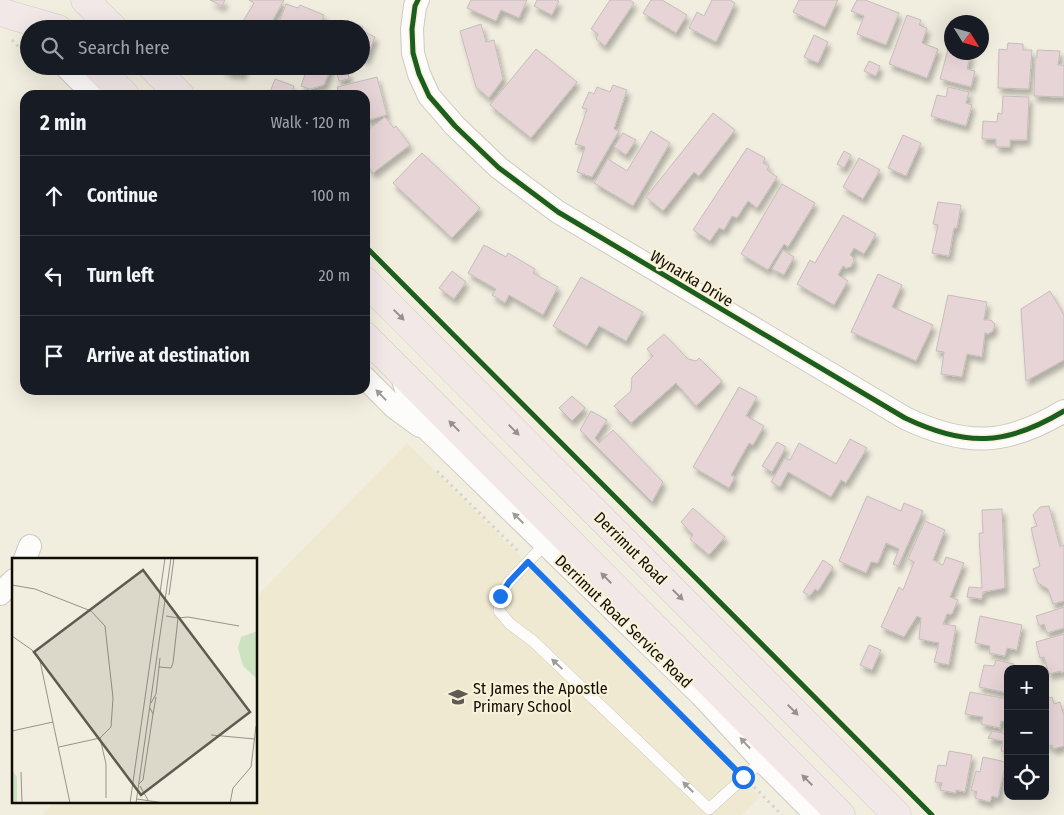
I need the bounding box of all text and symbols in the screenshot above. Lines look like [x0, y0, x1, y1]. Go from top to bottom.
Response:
north arrow [944, 15, 989, 60]
search box [20, 20, 370, 75]
icon: search [38, 34, 66, 62]
text: Search here [78, 36, 170, 59]
text: 2 min [40, 110, 87, 136]
text: Walk · 120 m [271, 113, 350, 132]
icon: ahead [40, 182, 68, 210]
text: Continue [87, 184, 158, 207]
text: 100 m [311, 186, 350, 205]
street label: Wynarka Drive [647, 246, 737, 311]
icon: left [40, 262, 68, 290]
text: Turn left [87, 264, 154, 287]
text: 20 m [319, 266, 350, 285]
one-way arrow [393, 309, 405, 321]
icon: arrive [40, 342, 68, 370]
text: Arrive at destination [87, 344, 250, 367]
one-way arrow [376, 389, 388, 401]
one-way arrow [448, 420, 460, 432]
one-way arrow [508, 424, 520, 436]
street label: Derrimut Road [590, 508, 671, 589]
one-way arrow [512, 512, 524, 524]
street label: Derrimut Road Service Road [551, 551, 696, 692]
inset map [12, 558, 258, 802]
one-way arrow [600, 573, 612, 585]
route end [489, 585, 512, 608]
one-way arrow [672, 589, 684, 601]
one-way arrow [551, 658, 563, 670]
map controls [1004, 665, 1049, 800]
button: + [1004, 665, 1049, 710]
place label: St James the Apostle Primary School [473, 679, 608, 716]
school or university icon: St James the Apostle Primary School [447, 686, 469, 708]
one-way arrow [787, 704, 799, 716]
button: − [1004, 710, 1049, 755]
one-way arrow [739, 737, 751, 749]
button: locate [1004, 755, 1049, 800]
route start [732, 766, 755, 789]
one-way arrow [801, 775, 813, 787]
one-way arrow [682, 782, 694, 794]

